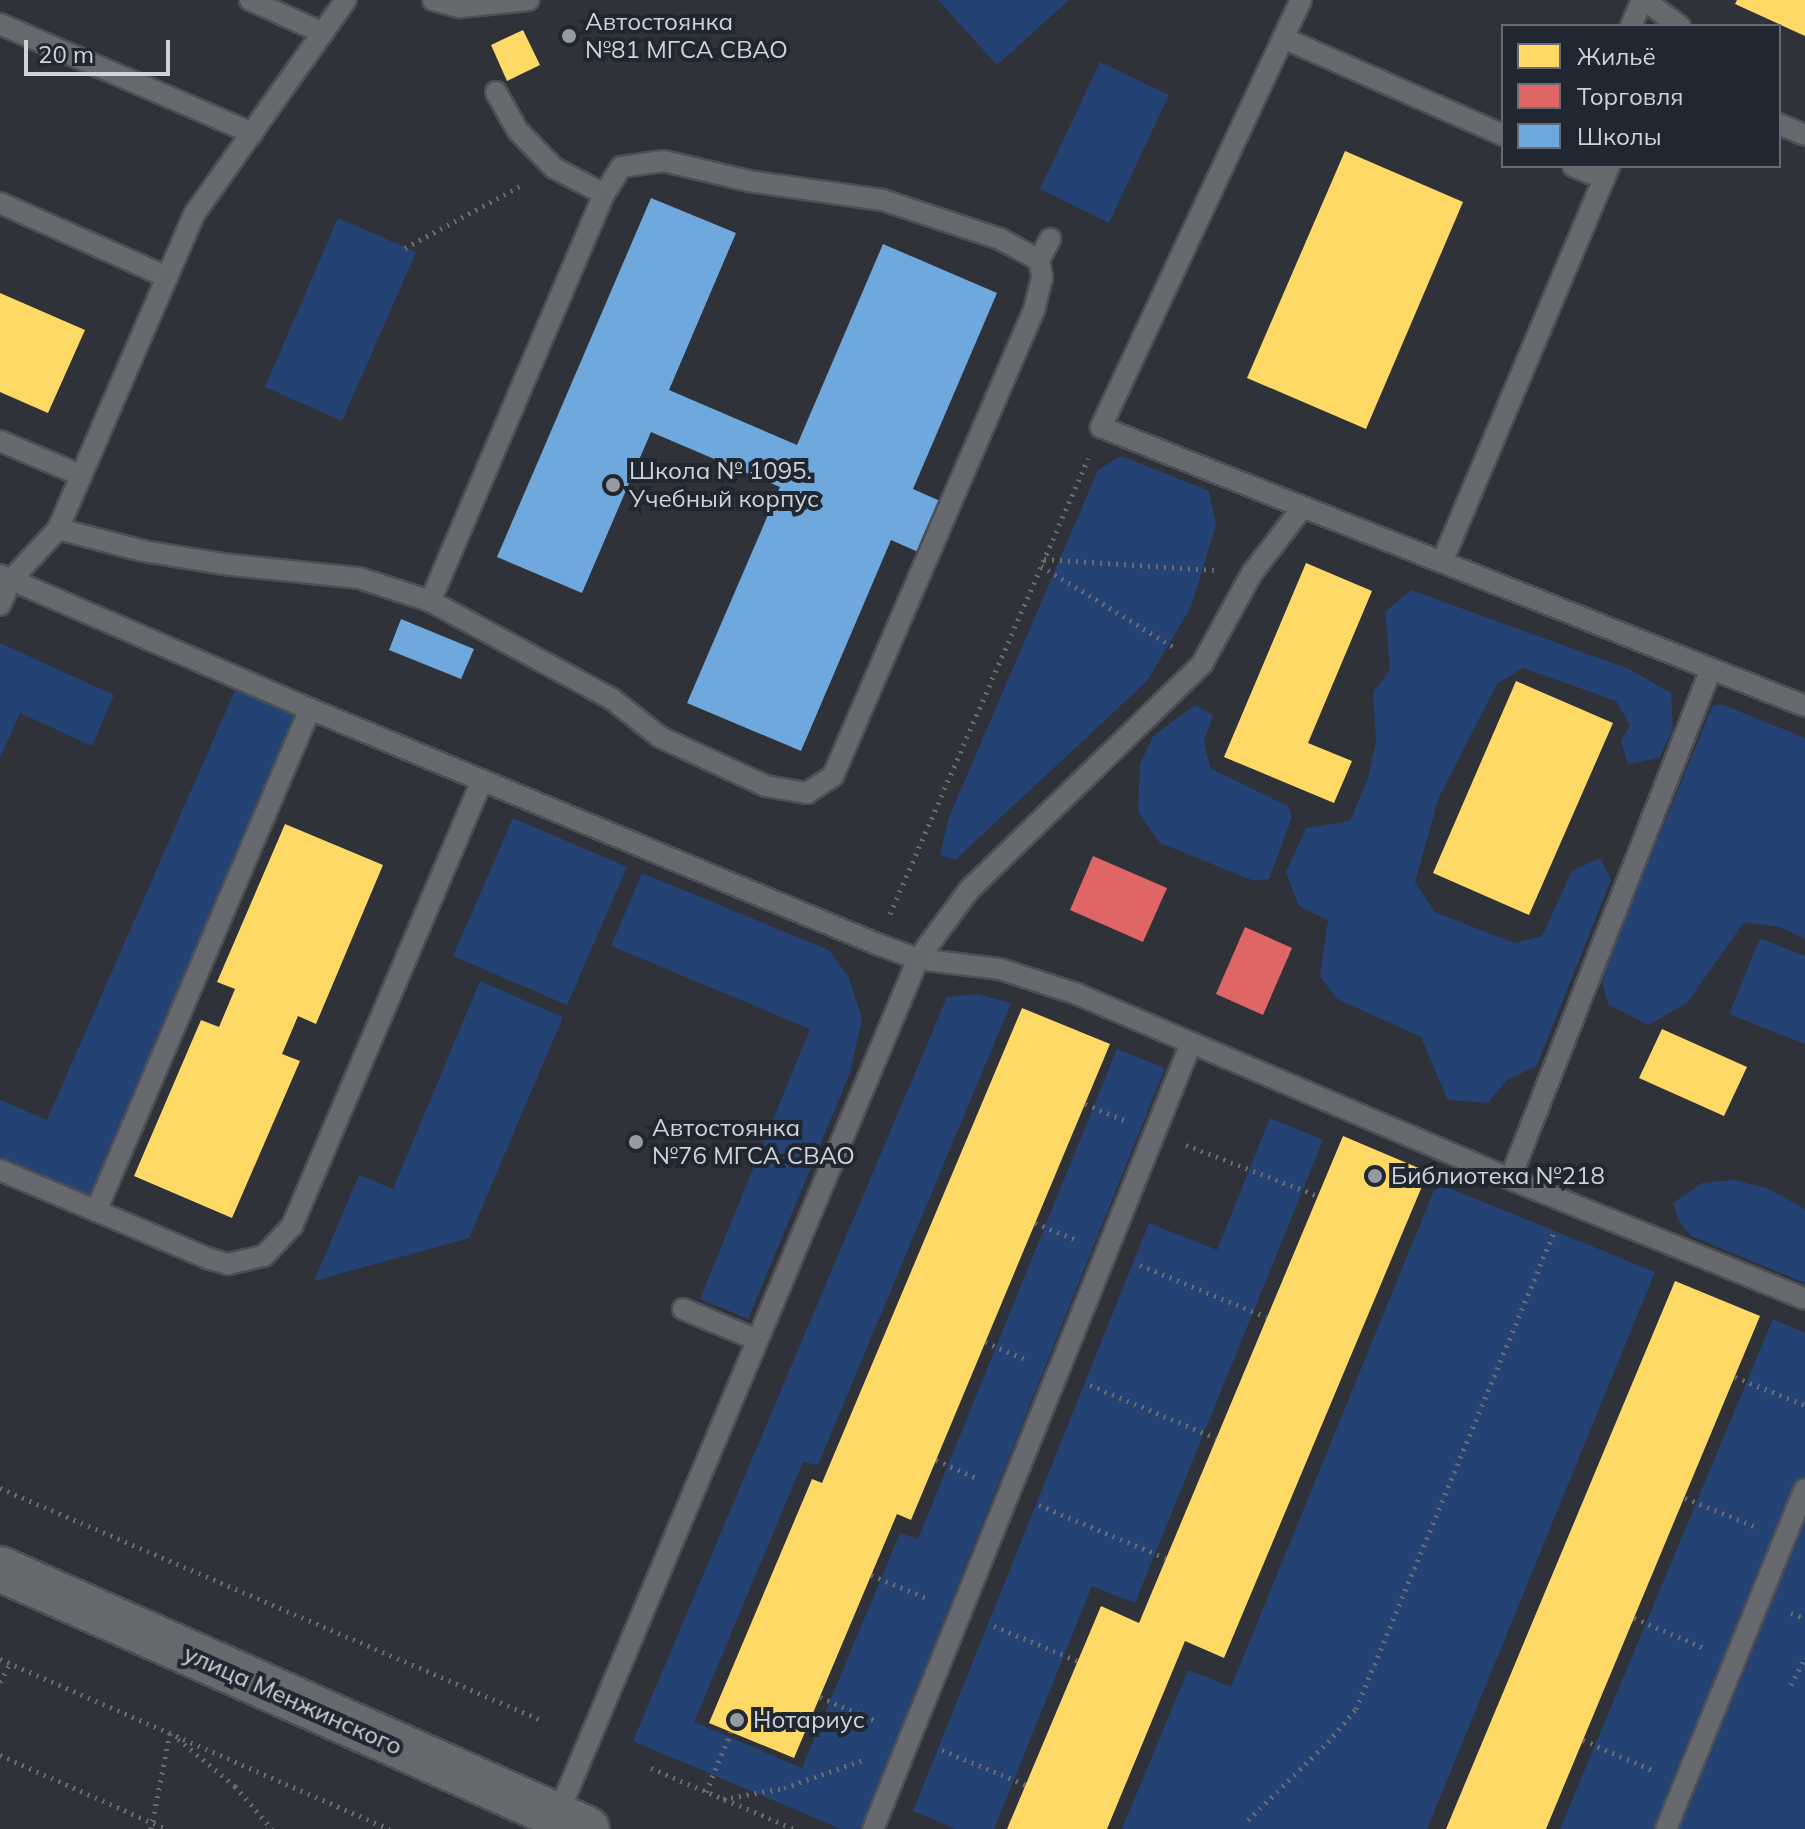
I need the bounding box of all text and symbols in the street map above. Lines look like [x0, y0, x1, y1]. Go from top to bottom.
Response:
place label: Автостоянка №81 МГСА СВАО [585, 8, 788, 64]
scale bar [28, 24, 174, 74]
legend [1501, 24, 1781, 168]
marker: Автостоянка №81 МГСА СВАО [560, 27, 578, 45]
text: 20 m [38, 39, 94, 69]
text: Жильё [1577, 41, 1656, 71]
text: Торговля [1577, 81, 1684, 111]
text: Школы [1577, 121, 1662, 151]
place label: Школа № 1095. Учебный корпус [629, 457, 819, 513]
marker: Школа № 1095. Учебный корпус [604, 476, 622, 494]
place label: Автостоянка №76 МГСА СВАО [652, 1114, 855, 1170]
marker: Автостоянка №76 МГСА СВАО [627, 1133, 645, 1151]
place label: Библиотека №218 [1391, 1162, 1605, 1190]
marker: Библиотека №218 [1366, 1167, 1384, 1185]
street label: улица Менжинского [179, 1639, 407, 1761]
place label: Нотариус [753, 1706, 865, 1734]
marker: Нотариус [728, 1711, 746, 1729]

